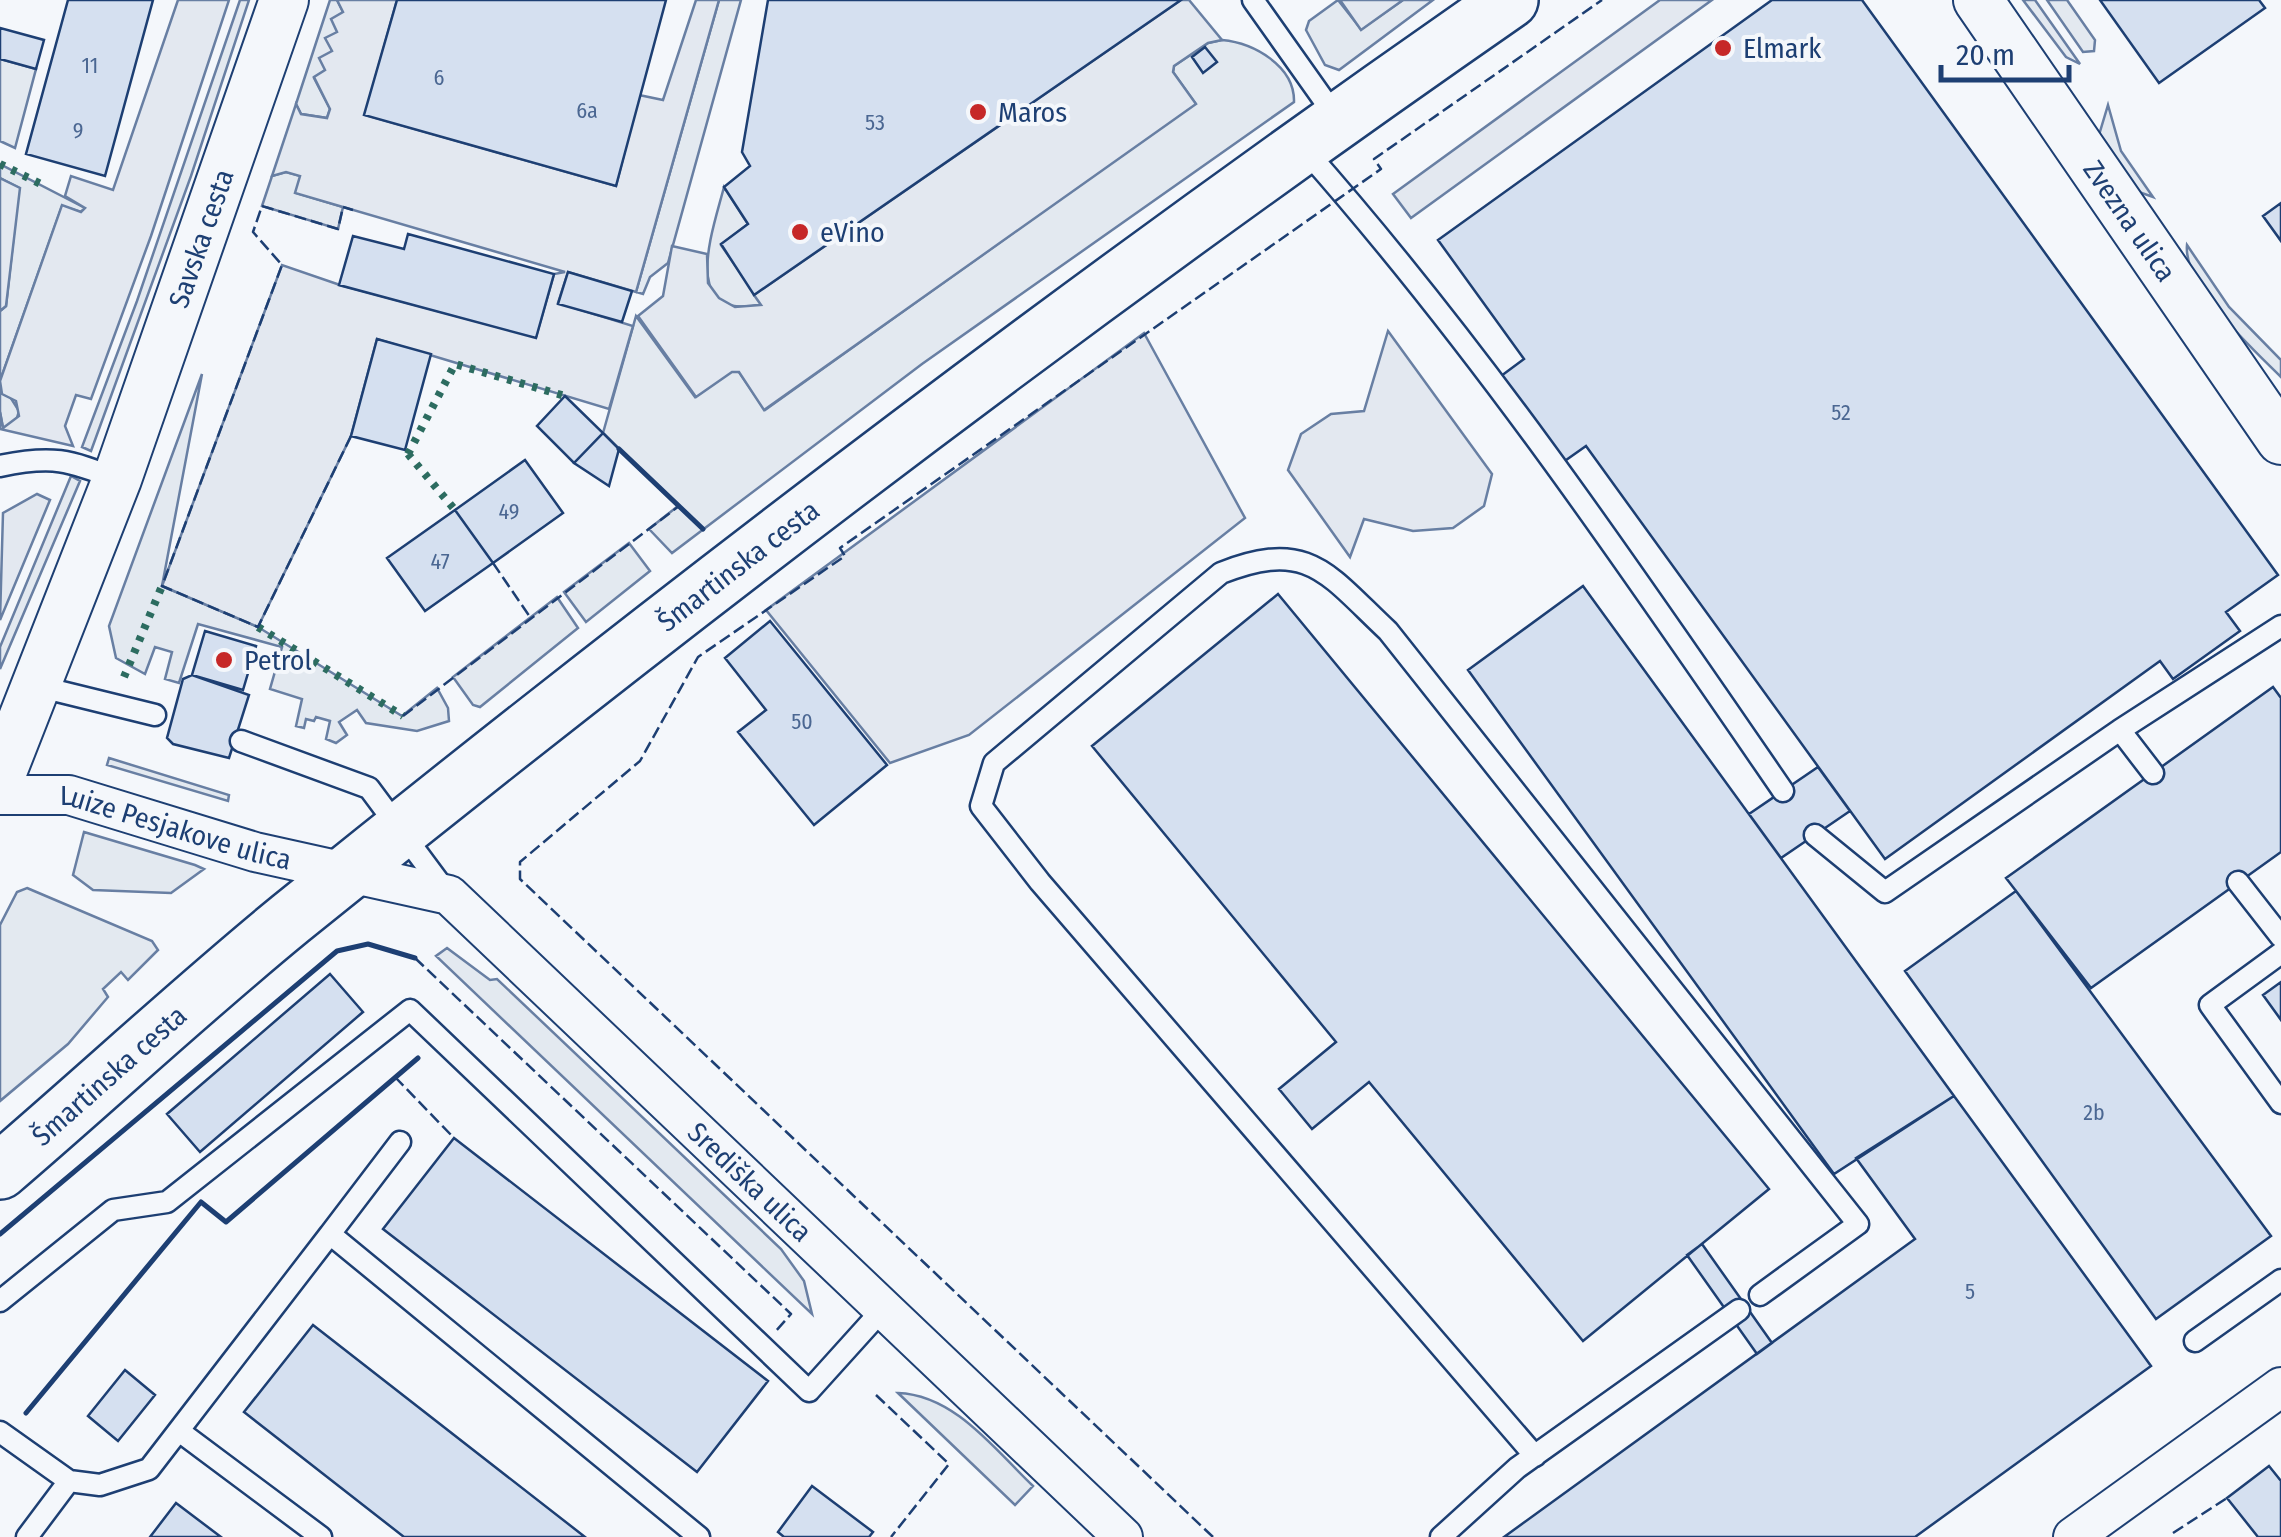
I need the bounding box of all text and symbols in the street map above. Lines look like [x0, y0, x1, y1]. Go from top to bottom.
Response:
scale bar [1941, 20, 2068, 82]
place label: Elmark [1743, 32, 1822, 65]
marker: Elmark [1712, 37, 1734, 59]
text: 20 m [1956, 37, 2015, 73]
house number: 11 [82, 52, 98, 79]
house number: 6 [434, 64, 445, 91]
place label: Maros [998, 96, 1067, 129]
house number: 6a [576, 97, 598, 124]
marker: Maros [967, 101, 989, 123]
house number: 53 [865, 109, 885, 136]
house number: 9 [73, 117, 83, 144]
street label: Zvezna ulica [2076, 154, 2183, 288]
street label: Savska cesta [162, 165, 241, 312]
place label: eVino [820, 216, 885, 249]
marker: eVino [789, 221, 811, 243]
house number: 52 [1831, 399, 1851, 426]
street label: Šmartinska cesta [651, 493, 826, 638]
house number: 49 [499, 498, 519, 525]
house number: 47 [430, 548, 450, 575]
place label: Petrol [244, 644, 312, 677]
marker: Petrol [213, 649, 235, 671]
house number: 50 [791, 708, 813, 735]
street label: Luize Pesjakove ulica [60, 779, 294, 877]
street label: Šmartinska cesta [25, 999, 193, 1153]
house number: 2b [2083, 1099, 2105, 1126]
street label: Središka ulica [681, 1116, 818, 1249]
house number: 5 [1965, 1278, 1975, 1305]

